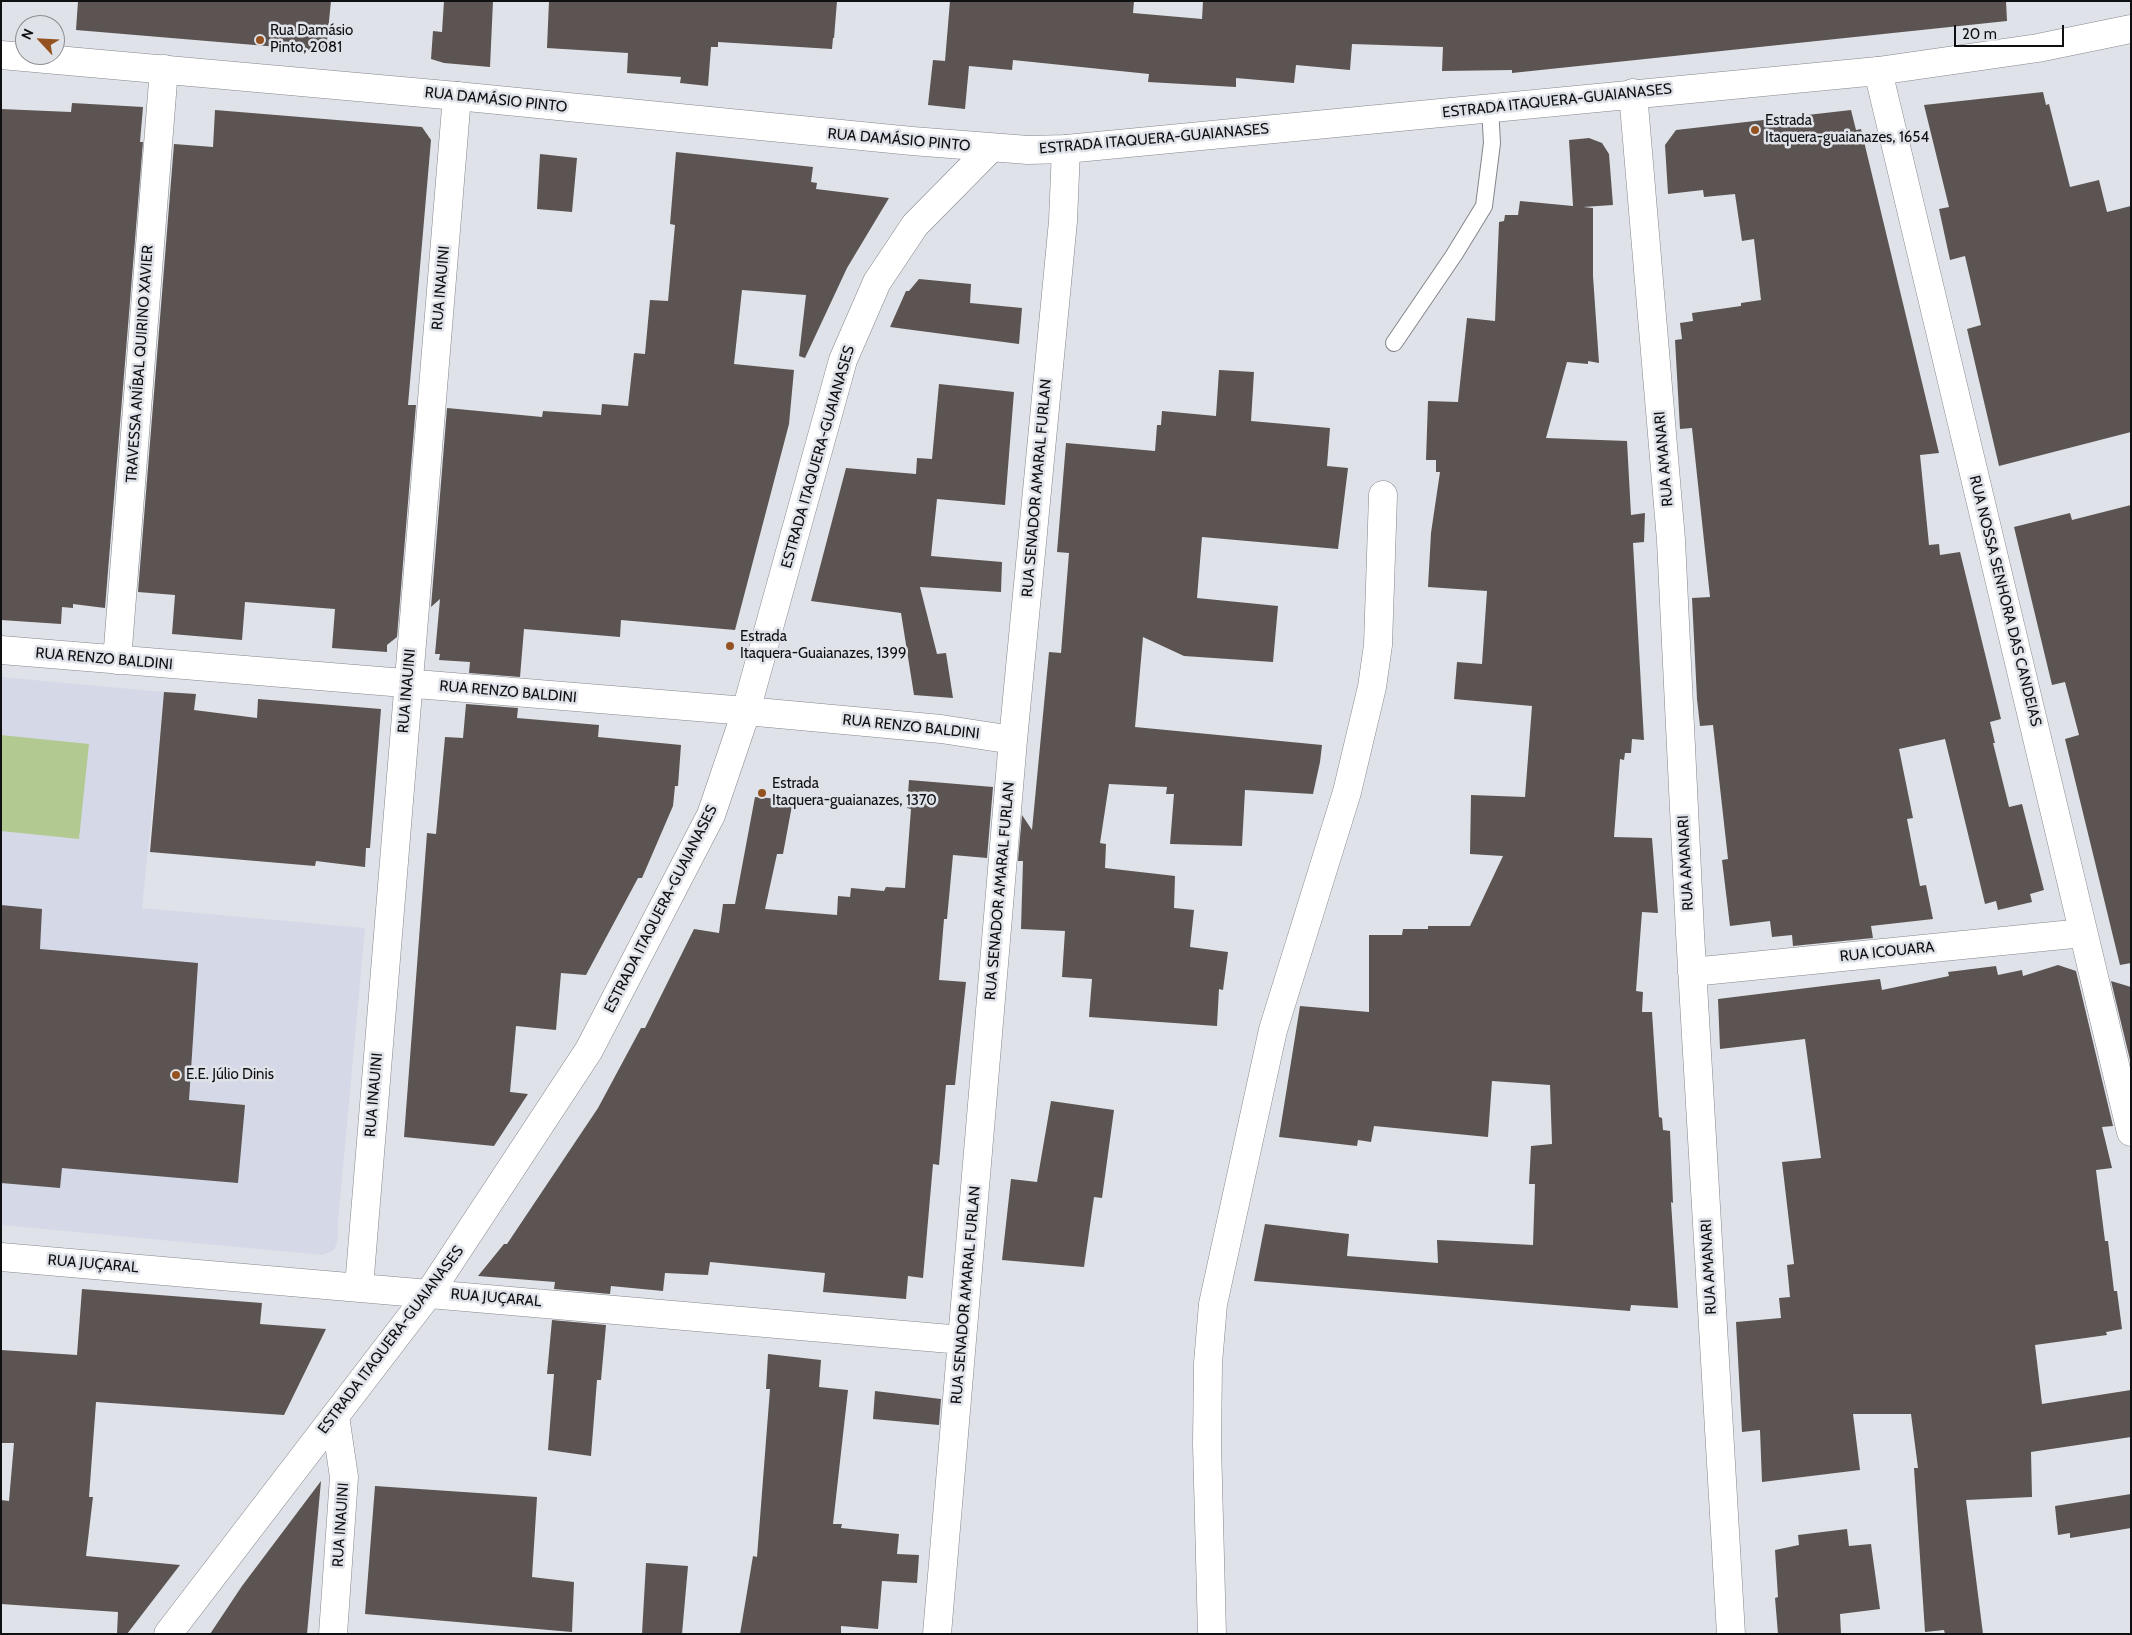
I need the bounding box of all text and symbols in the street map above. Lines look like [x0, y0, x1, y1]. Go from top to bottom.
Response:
north arrow [15, 15, 65, 65]
scale bar [1957, 15, 2067, 47]
place label: Rua Damásio Pinto, 2081 [270, 22, 353, 57]
text: 20 m [1962, 25, 1997, 43]
text: N [17, 26, 38, 42]
marker: Rua Damásio Pinto, 2081 [254, 34, 266, 46]
street label: ESTRADA ITAQUERA-GUAIANASES [1441, 80, 1673, 122]
street label: RUA DAMÁSIO PINTO [424, 84, 568, 116]
place label: Estrada Itaquera-guaianazes, 1654 [1765, 112, 1929, 147]
street label: ESTRADA ITAQUERA-GUAIANASES [1038, 120, 1270, 158]
marker: Estrada Itaquera-guaianazes, 1654 [1749, 124, 1761, 136]
street label: RUA DAMÁSIO PINTO [827, 125, 971, 155]
street label: TRAVESSA ANÍBAL QUIRINO XAVIER [123, 245, 157, 483]
street label: RUA INAUINI [428, 245, 454, 331]
street label: ESTRADA ITAQUERA-GUAIANASES [778, 344, 858, 570]
street label: RUA SENADOR AMARAL FURLAN [1018, 378, 1056, 598]
street label: RUA AMANARI [1651, 411, 1677, 507]
street label: RUA NOSSA SENHORA DAS CANDEIAS [1965, 474, 2045, 728]
place label: Estrada Itaquera-Guaianazes, 1399 [740, 628, 906, 663]
marker: Estrada Itaquera-Guaianazes, 1399 [724, 640, 736, 652]
street label: RUA RENZO BALDINI [35, 644, 173, 674]
street label: RUA INAUINI [394, 648, 420, 734]
street label: RUA RENZO BALDINI [439, 677, 577, 707]
street label: RUA RENZO BALDINI [841, 711, 981, 743]
place label: Estrada Itaquera-guaianazes, 1370 [772, 775, 937, 810]
street label: RUA SENADOR AMARAL FURLAN [981, 781, 1019, 1001]
marker: Estrada Itaquera-guaianazes, 1370 [756, 787, 768, 799]
street label: ESTRADA ITAQUERA-GUAIANASES [601, 802, 721, 1016]
street label: RUA AMANARI [1675, 815, 1697, 911]
street label: RUA ICOUARA [1839, 938, 1935, 966]
street label: RUA INAUINI [361, 1052, 387, 1138]
place label: E.E. Júlio Dinis [186, 1066, 274, 1084]
marker: E.E. Júlio Dinis [170, 1069, 182, 1081]
street label: RUA SENADOR AMARAL FURLAN [947, 1185, 985, 1405]
street label: RUA AMANARI [1698, 1219, 1720, 1315]
street label: ESTRADA ITAQUERA-GUAIANASES [314, 1242, 468, 1438]
street label: RUA JUÇARAL [47, 1251, 139, 1277]
street label: RUA JUÇARAL [450, 1285, 542, 1311]
street label: RUA INAUINI [329, 1482, 353, 1568]

